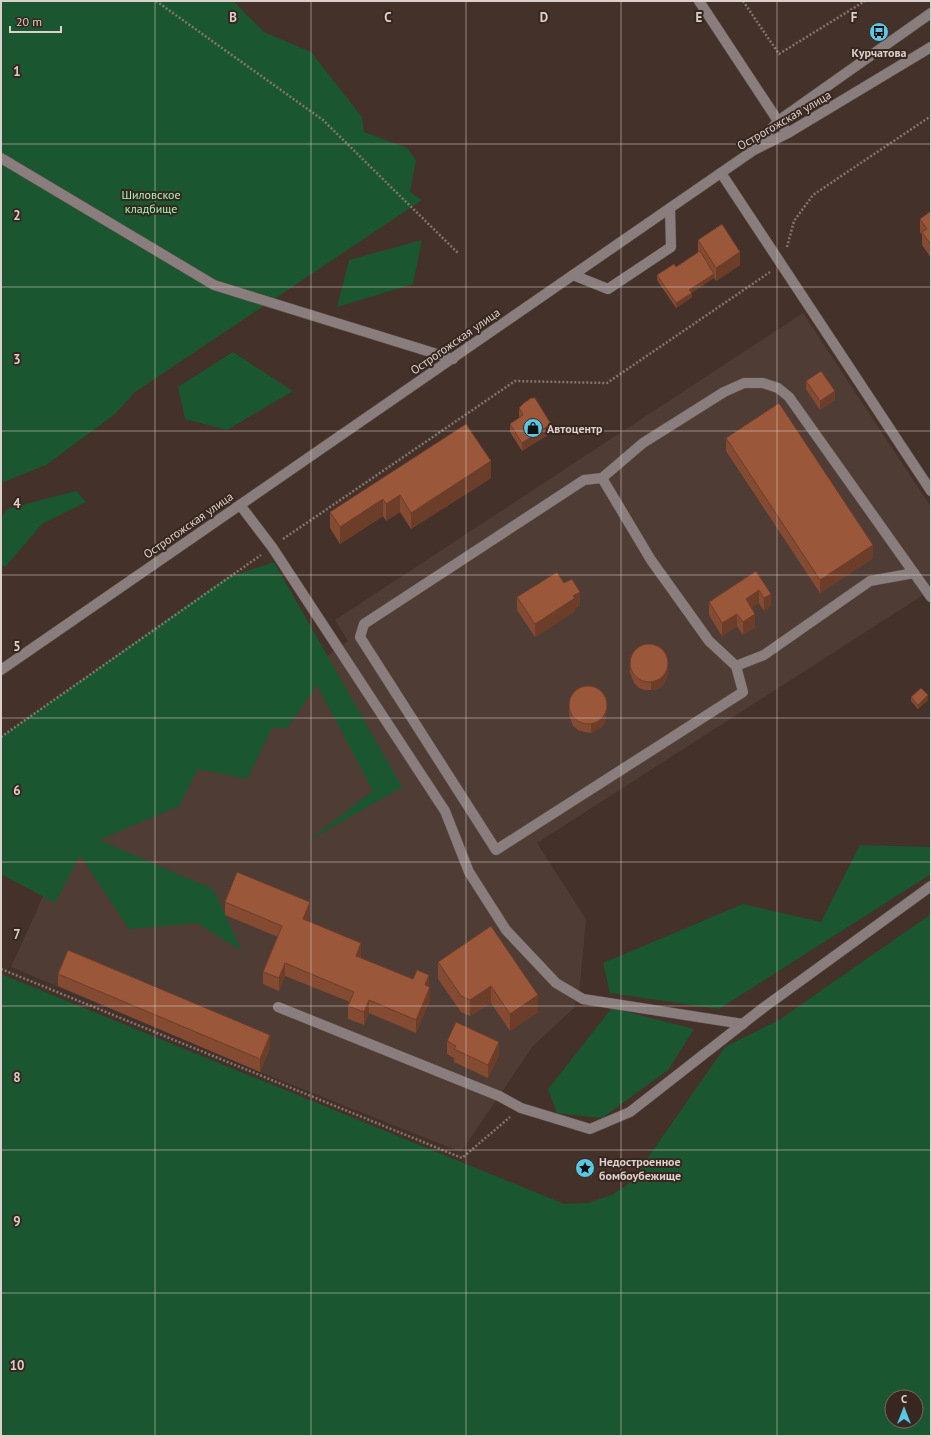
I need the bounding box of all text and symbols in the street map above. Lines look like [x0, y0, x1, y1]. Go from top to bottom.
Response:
scale bar [10, 8, 61, 34]
text: B [229, 9, 237, 26]
text: C [384, 9, 392, 26]
text: D [540, 9, 548, 26]
text: E [696, 9, 703, 26]
text: F [851, 9, 858, 26]
text: 20 m [16, 14, 42, 29]
bus stop icon: Курчатова [868, 21, 890, 43]
place label: Курчатова [852, 45, 906, 60]
text: 1 [13, 63, 21, 80]
street label: Острогожская улица [734, 87, 834, 153]
park label: Шиловское кладбище [121, 187, 181, 216]
text: 2 [13, 207, 21, 224]
street label: Острогожская улица [407, 304, 503, 378]
text: 3 [13, 351, 21, 368]
shop icon: Автоцентр [522, 417, 544, 439]
place label: Автоцентр [547, 421, 603, 436]
street label: Острогожская улица [140, 488, 236, 562]
text: 4 [13, 495, 21, 512]
text: 5 [13, 638, 21, 655]
text: 6 [13, 782, 21, 799]
text: 7 [13, 926, 21, 943]
text: 8 [13, 1069, 21, 1086]
place label: Недостроенное бомбоубежище [599, 1154, 681, 1183]
place icon: Недостроенное бомбоубежище [574, 1157, 596, 1179]
text: 9 [13, 1213, 21, 1230]
text: 10 [10, 1357, 24, 1374]
north arrow [884, 1389, 924, 1429]
text: С [901, 1392, 907, 1406]

